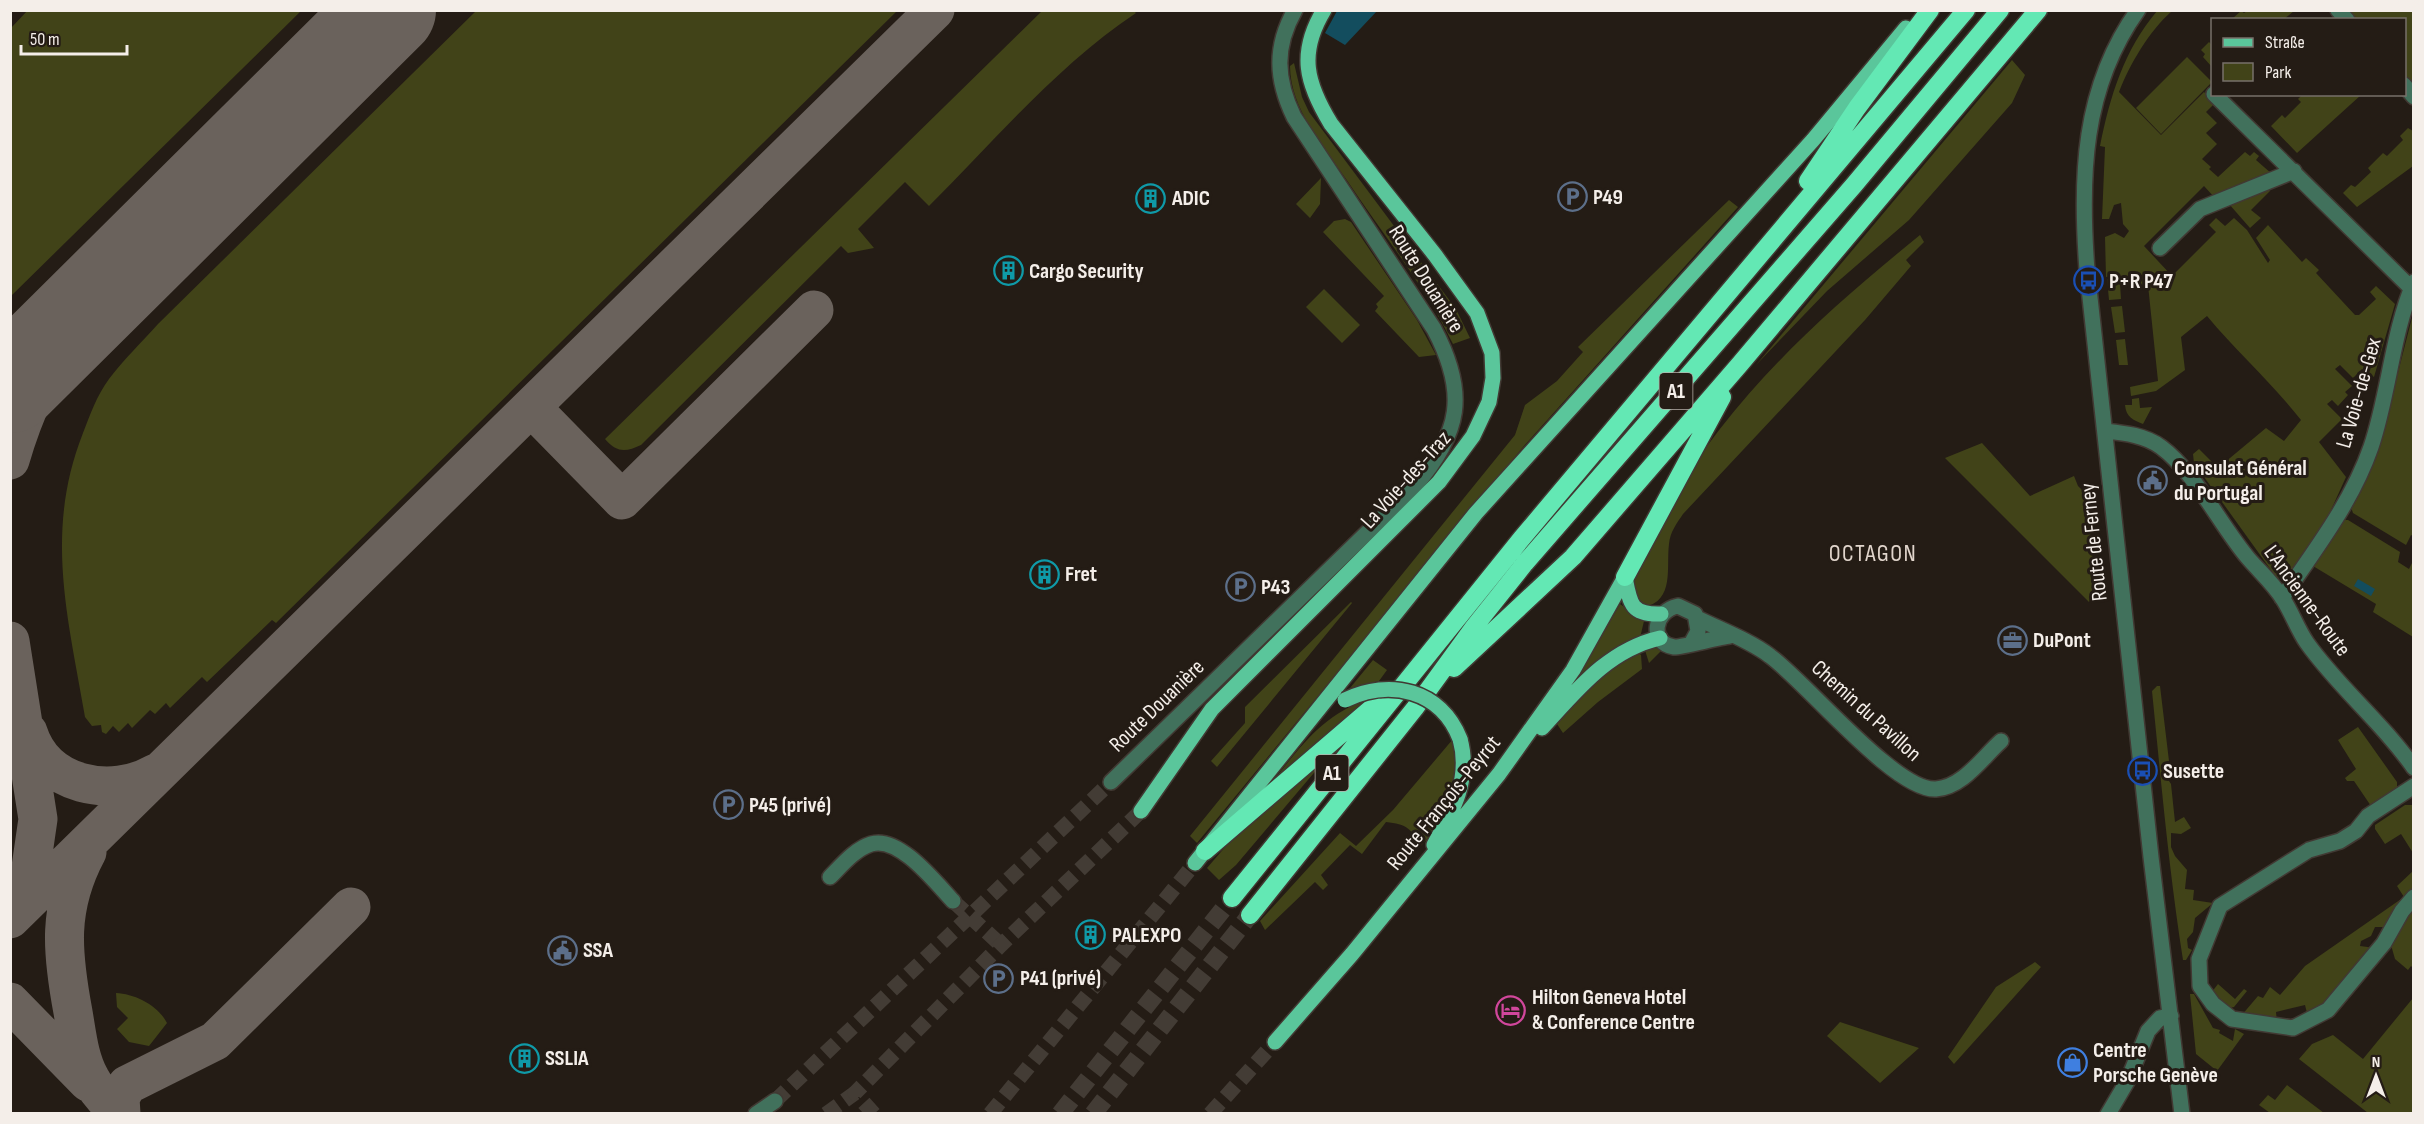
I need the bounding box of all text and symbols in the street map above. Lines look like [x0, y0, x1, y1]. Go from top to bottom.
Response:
scale bar [21, 18, 128, 56]
legend [2211, 18, 2406, 96]
text: 50 m [30, 29, 60, 50]
text: Straße [2265, 32, 2305, 53]
text: Park [2265, 62, 2291, 83]
parking icon: P49 [1556, 181, 1588, 213]
building icon: ADIC [1135, 182, 1167, 214]
place label: P49 [1593, 184, 1623, 211]
place label: ADIC [1171, 185, 1210, 212]
street label: Route Douanière [1382, 220, 1470, 338]
building icon: Cargo Security [992, 255, 1024, 287]
place label: Cargo Security [1029, 258, 1144, 285]
bus stop icon: P+R P47 [2072, 265, 2104, 297]
place label: P+R P47 [2109, 268, 2173, 295]
street label: La Voie-de-Gex [2330, 334, 2388, 451]
road number: A1 [1660, 373, 1692, 409]
street label: La Voie-des-Traz [1355, 426, 1457, 534]
place label: Consulat Général du Portugal [2174, 455, 2307, 507]
public building icon: Consulat Général du Portugal [2137, 465, 2169, 497]
street label: Route de Ferney [2074, 481, 2114, 602]
district label: OCTAGON [1829, 539, 1917, 568]
street label: L'Ancienne-Route [2258, 540, 2356, 662]
building icon: Fret [1028, 558, 1060, 590]
place label: Fret [1065, 561, 1097, 588]
parking icon: P43 [1224, 571, 1256, 603]
place label: P43 [1261, 574, 1291, 601]
office icon: DuPont [1996, 624, 2028, 656]
place label: DuPont [2033, 627, 2091, 654]
street label: Route Douanière [1104, 654, 1210, 758]
street label: Chemin du Pavillon [1805, 655, 1927, 767]
street label: Route François-Peyrot [1381, 730, 1507, 876]
road number: A1 [1316, 755, 1348, 791]
bus stop icon: Susette [2126, 755, 2158, 787]
place label: Susette [2163, 758, 2224, 785]
parking icon: P45 (privé) [712, 789, 744, 821]
place label: P45 (privé) [749, 792, 831, 819]
building icon: PALEXPO [1075, 919, 1107, 951]
place label: PALEXPO [1112, 922, 1182, 949]
public building icon: SSA [546, 934, 578, 966]
place label: SSA [583, 937, 614, 964]
parking icon: P41 (privé) [983, 962, 1015, 994]
place label: P41 (privé) [1020, 965, 1101, 992]
place label: Hilton Geneva Hotel & Conference Centre [1532, 984, 1695, 1036]
hotel icon: Hilton Geneva Hotel & Conference Centre [1495, 994, 1527, 1026]
place label: Centre Porsche Genève [2093, 1037, 2218, 1089]
building icon: SSLIA [508, 1042, 540, 1074]
place label: SSLIA [545, 1045, 589, 1072]
north arrow [2346, 1046, 2406, 1106]
shop icon: Centre Porsche Genève [2056, 1047, 2088, 1079]
text: N [2372, 1053, 2380, 1072]

